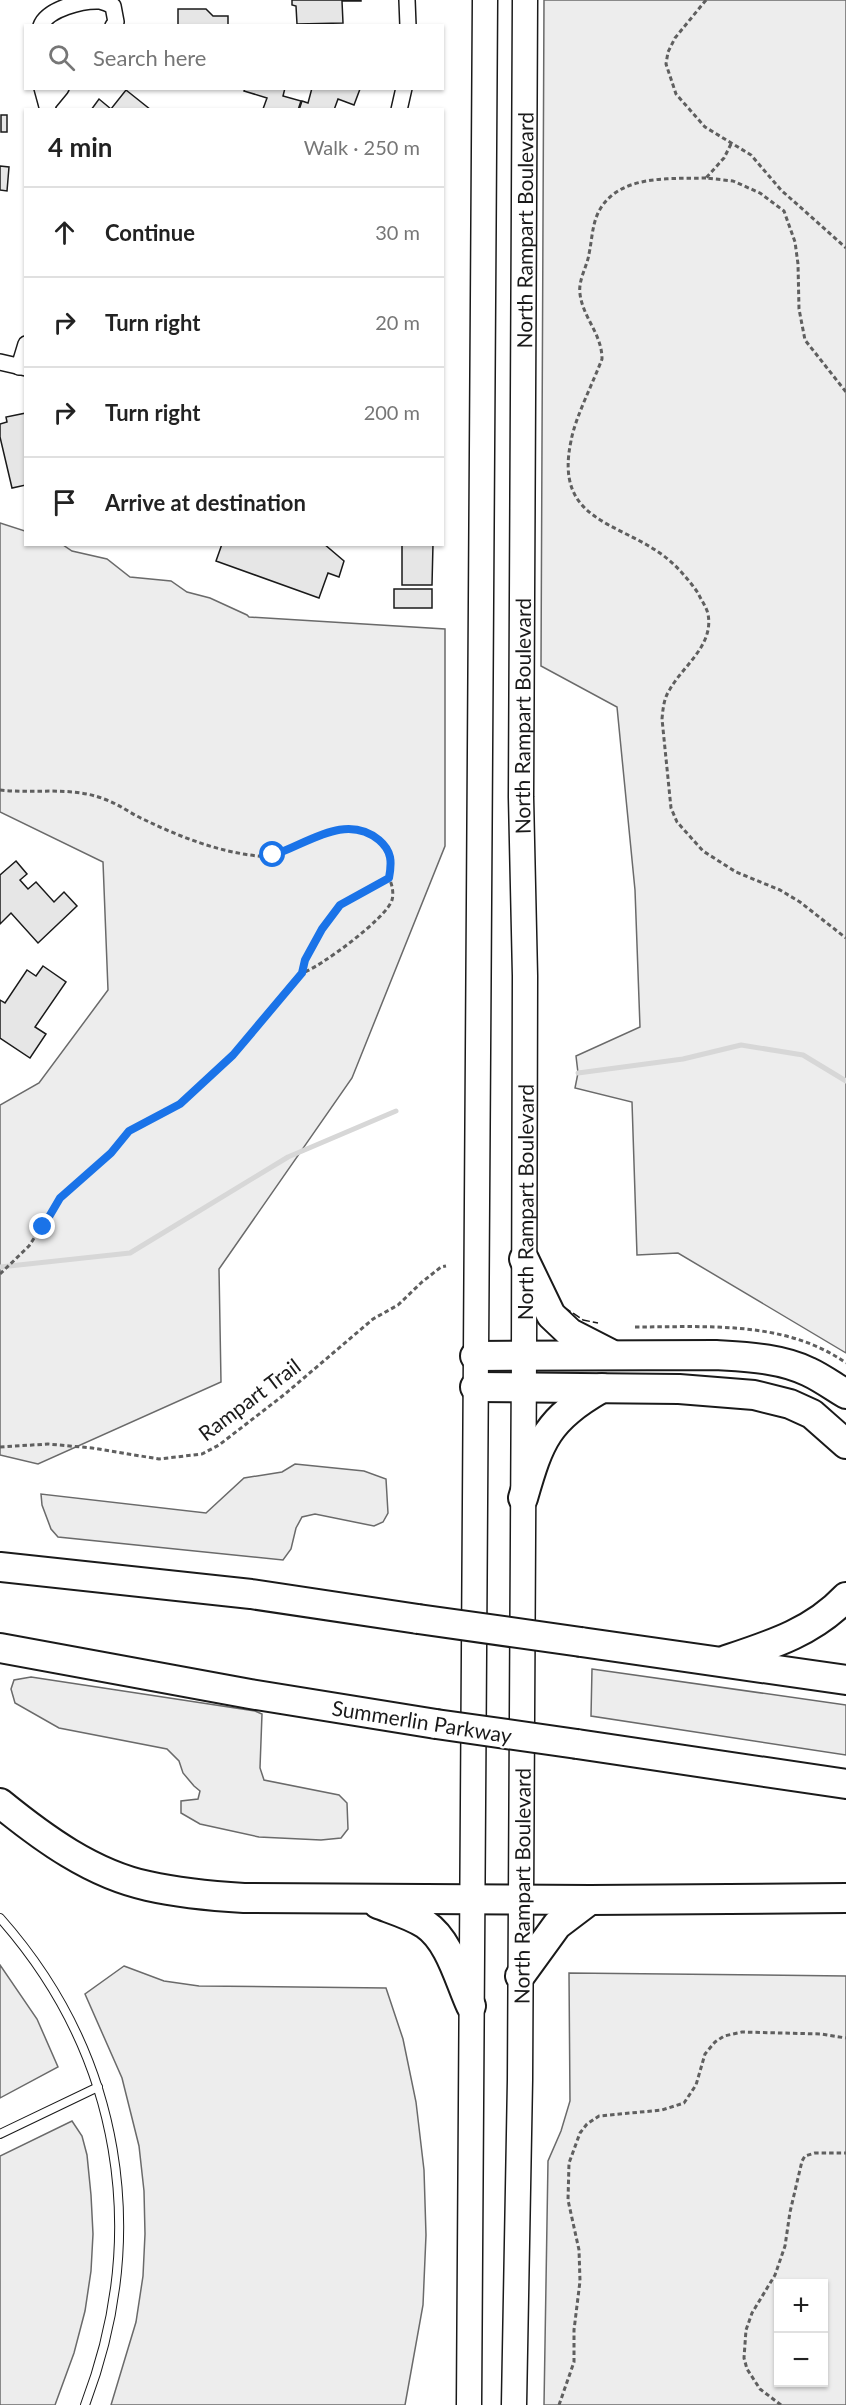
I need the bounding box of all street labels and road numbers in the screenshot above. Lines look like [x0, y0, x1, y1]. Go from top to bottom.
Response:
street label: North Rampart Boulevard [511, 112, 537, 348]
street label: North Rampart Boulevard [508, 598, 534, 835]
street label: North Rampart Boulevard [512, 1084, 537, 1320]
street label: Rampart Trail [193, 1353, 305, 1445]
street label: Summerlin Parkway [330, 1694, 514, 1748]
street label: North Rampart Boulevard [508, 1768, 534, 2004]

